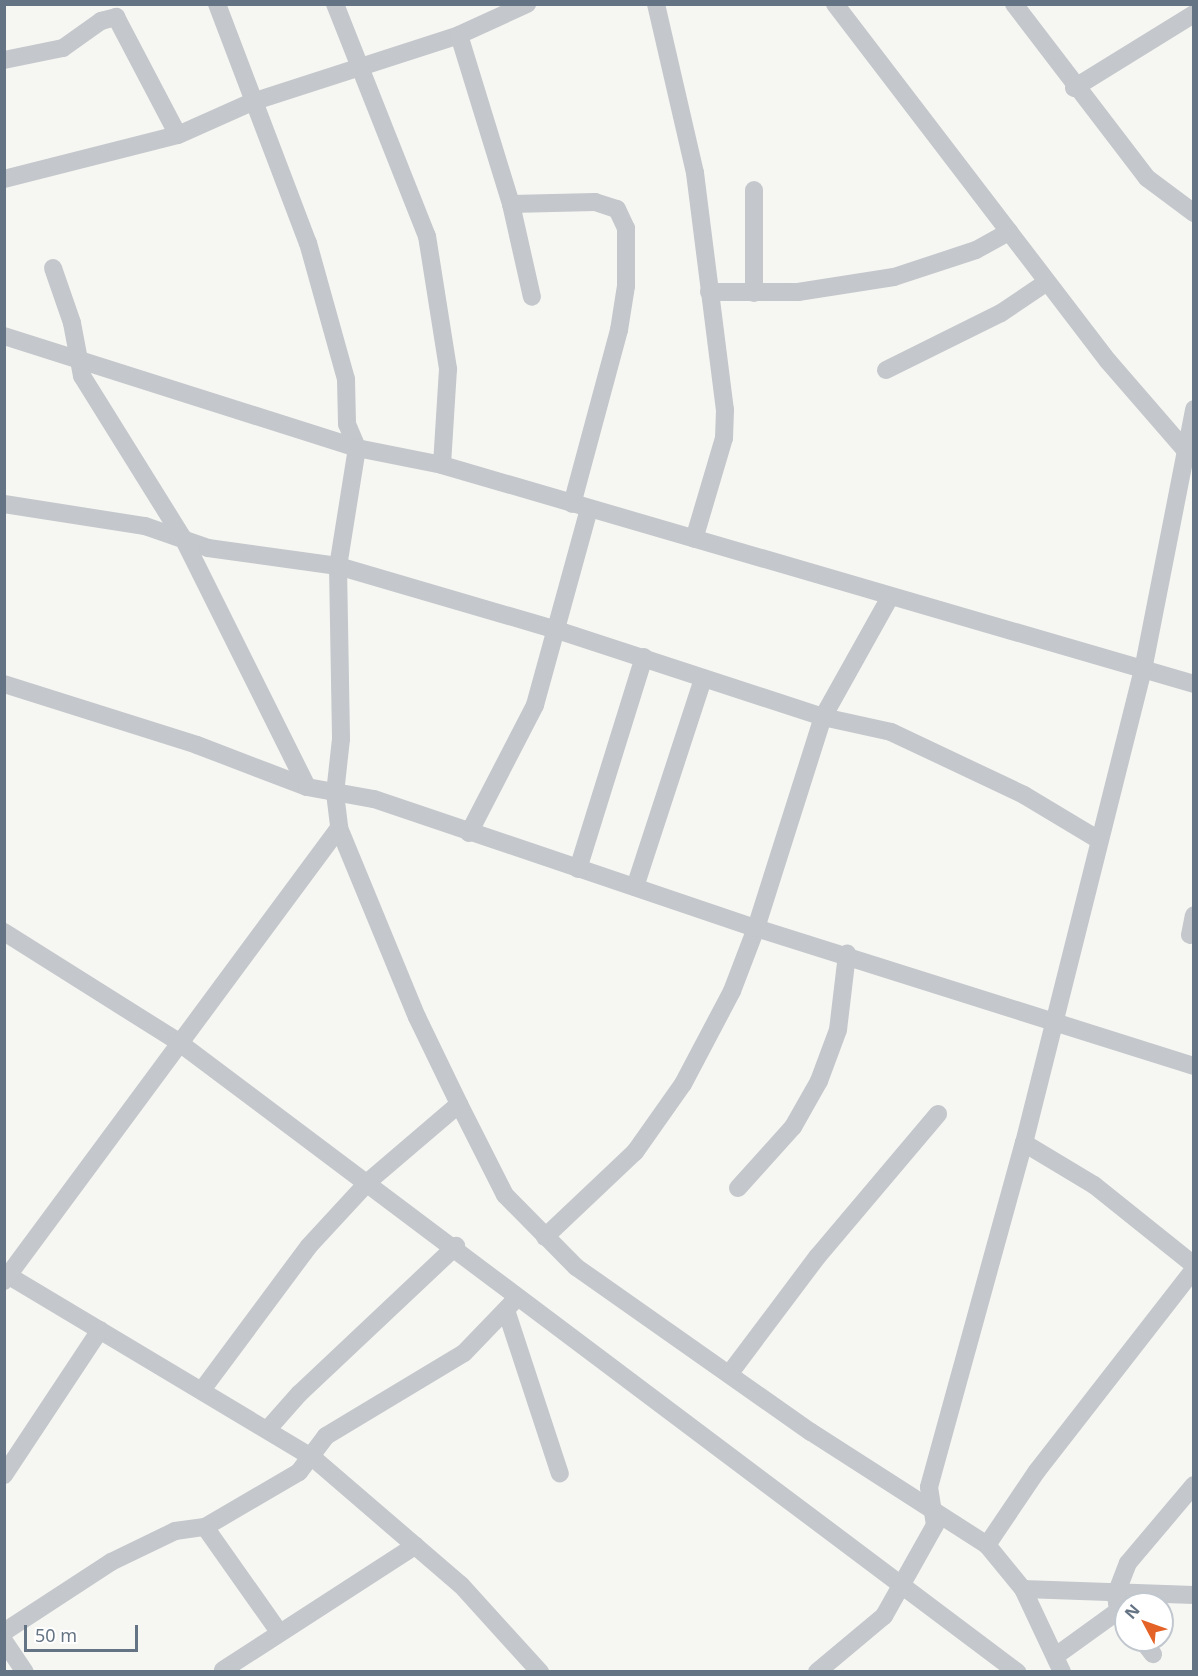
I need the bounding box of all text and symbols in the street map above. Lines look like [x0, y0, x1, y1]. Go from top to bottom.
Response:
north arrow [1114, 1592, 1174, 1652]
text: N [1119, 1599, 1144, 1624]
scale bar [27, 1613, 141, 1651]
text: 50 m [35, 1623, 77, 1647]

